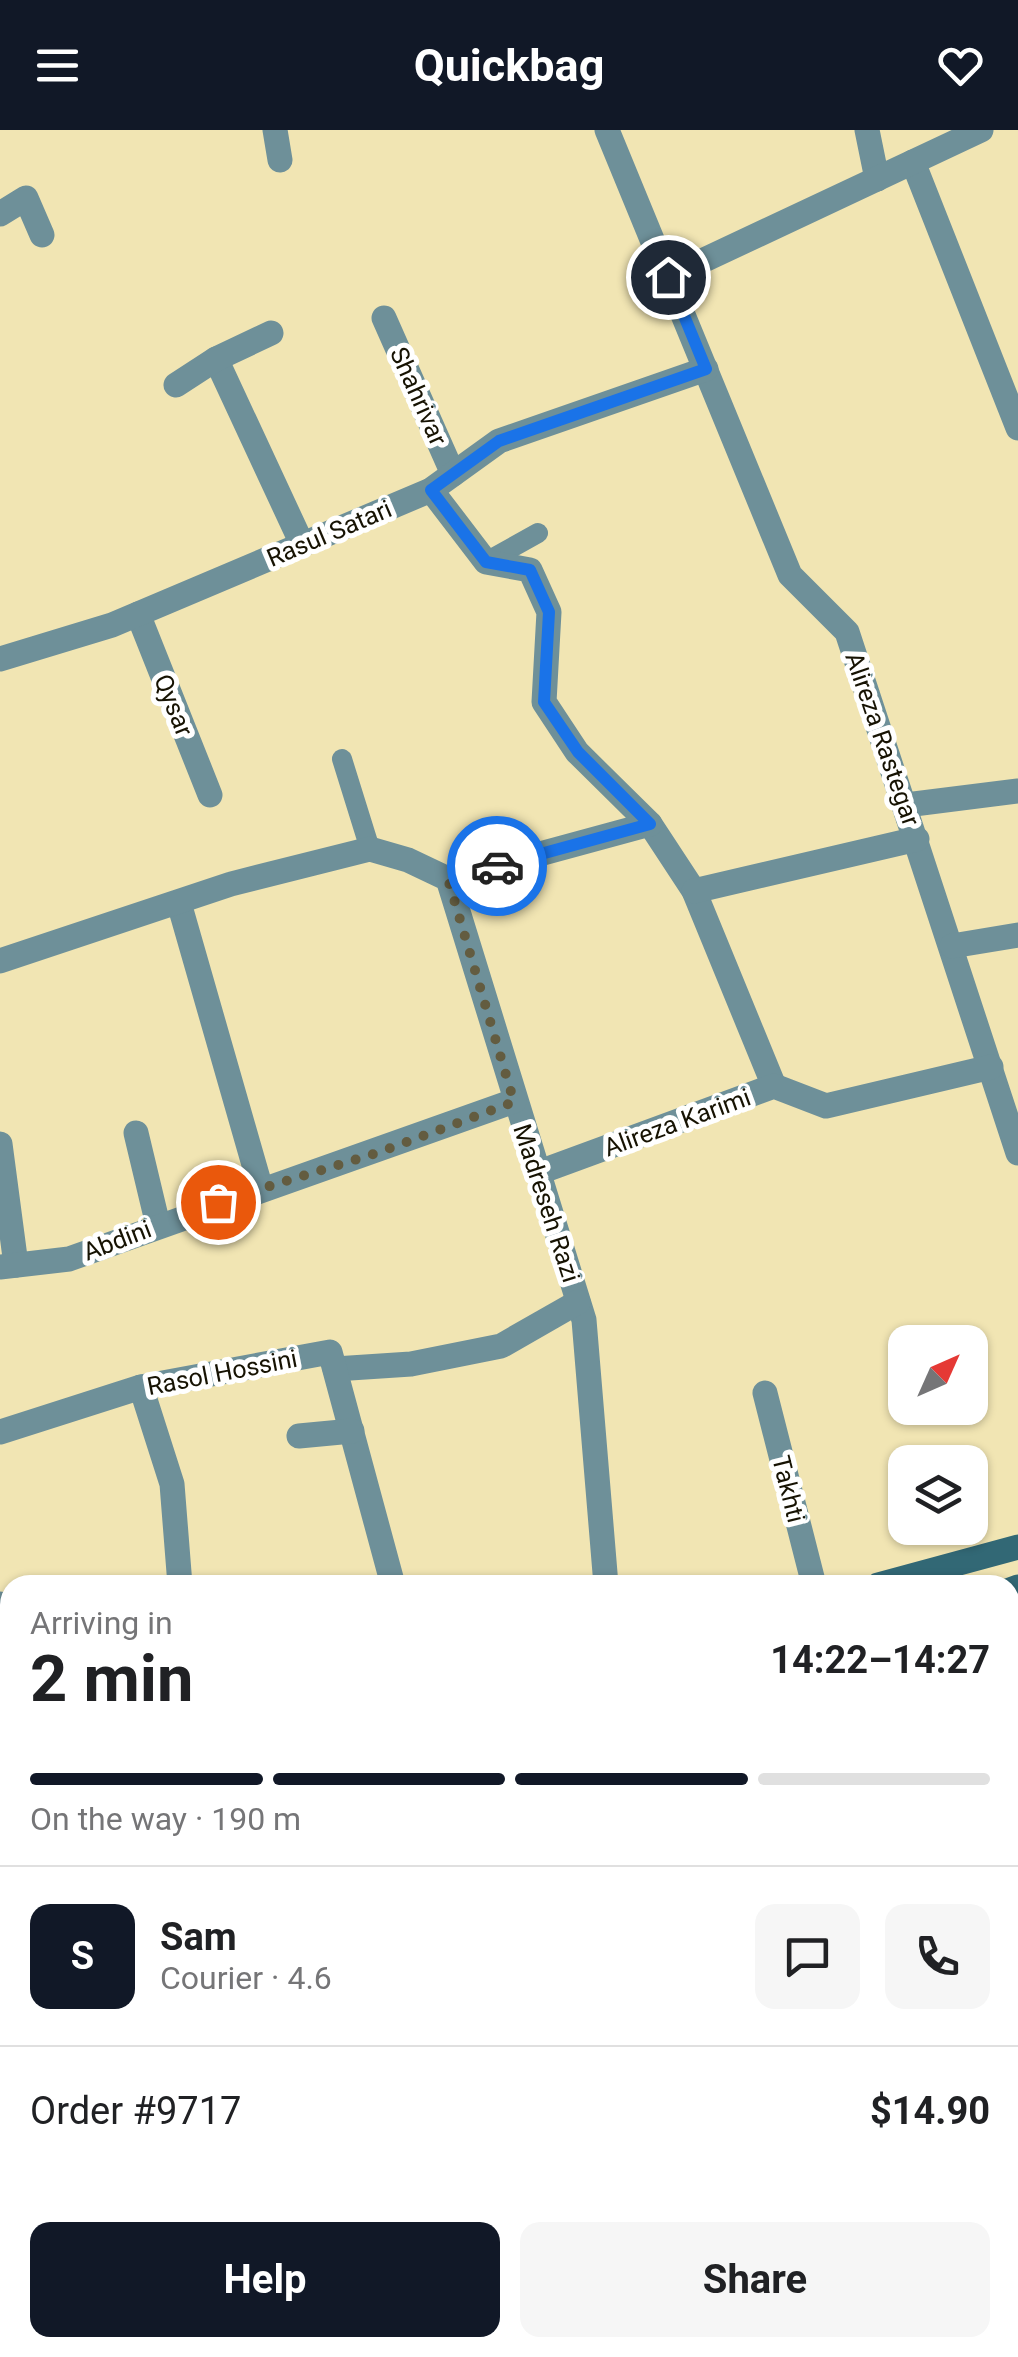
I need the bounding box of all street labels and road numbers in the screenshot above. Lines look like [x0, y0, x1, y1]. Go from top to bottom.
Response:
street label: Shahrivar [384, 343, 453, 450]
street label: Rasul Satari [262, 494, 396, 573]
street label: Alireza Rastegar [839, 649, 926, 830]
street label: Qysar [148, 670, 199, 741]
street label: Alireza Karimi [600, 1083, 754, 1162]
street label: Madreseh Razi [507, 1120, 586, 1286]
street label: Abdini [79, 1214, 155, 1267]
street label: Rasol Hossini [145, 1344, 300, 1401]
street label: Takhti [766, 1453, 811, 1526]

